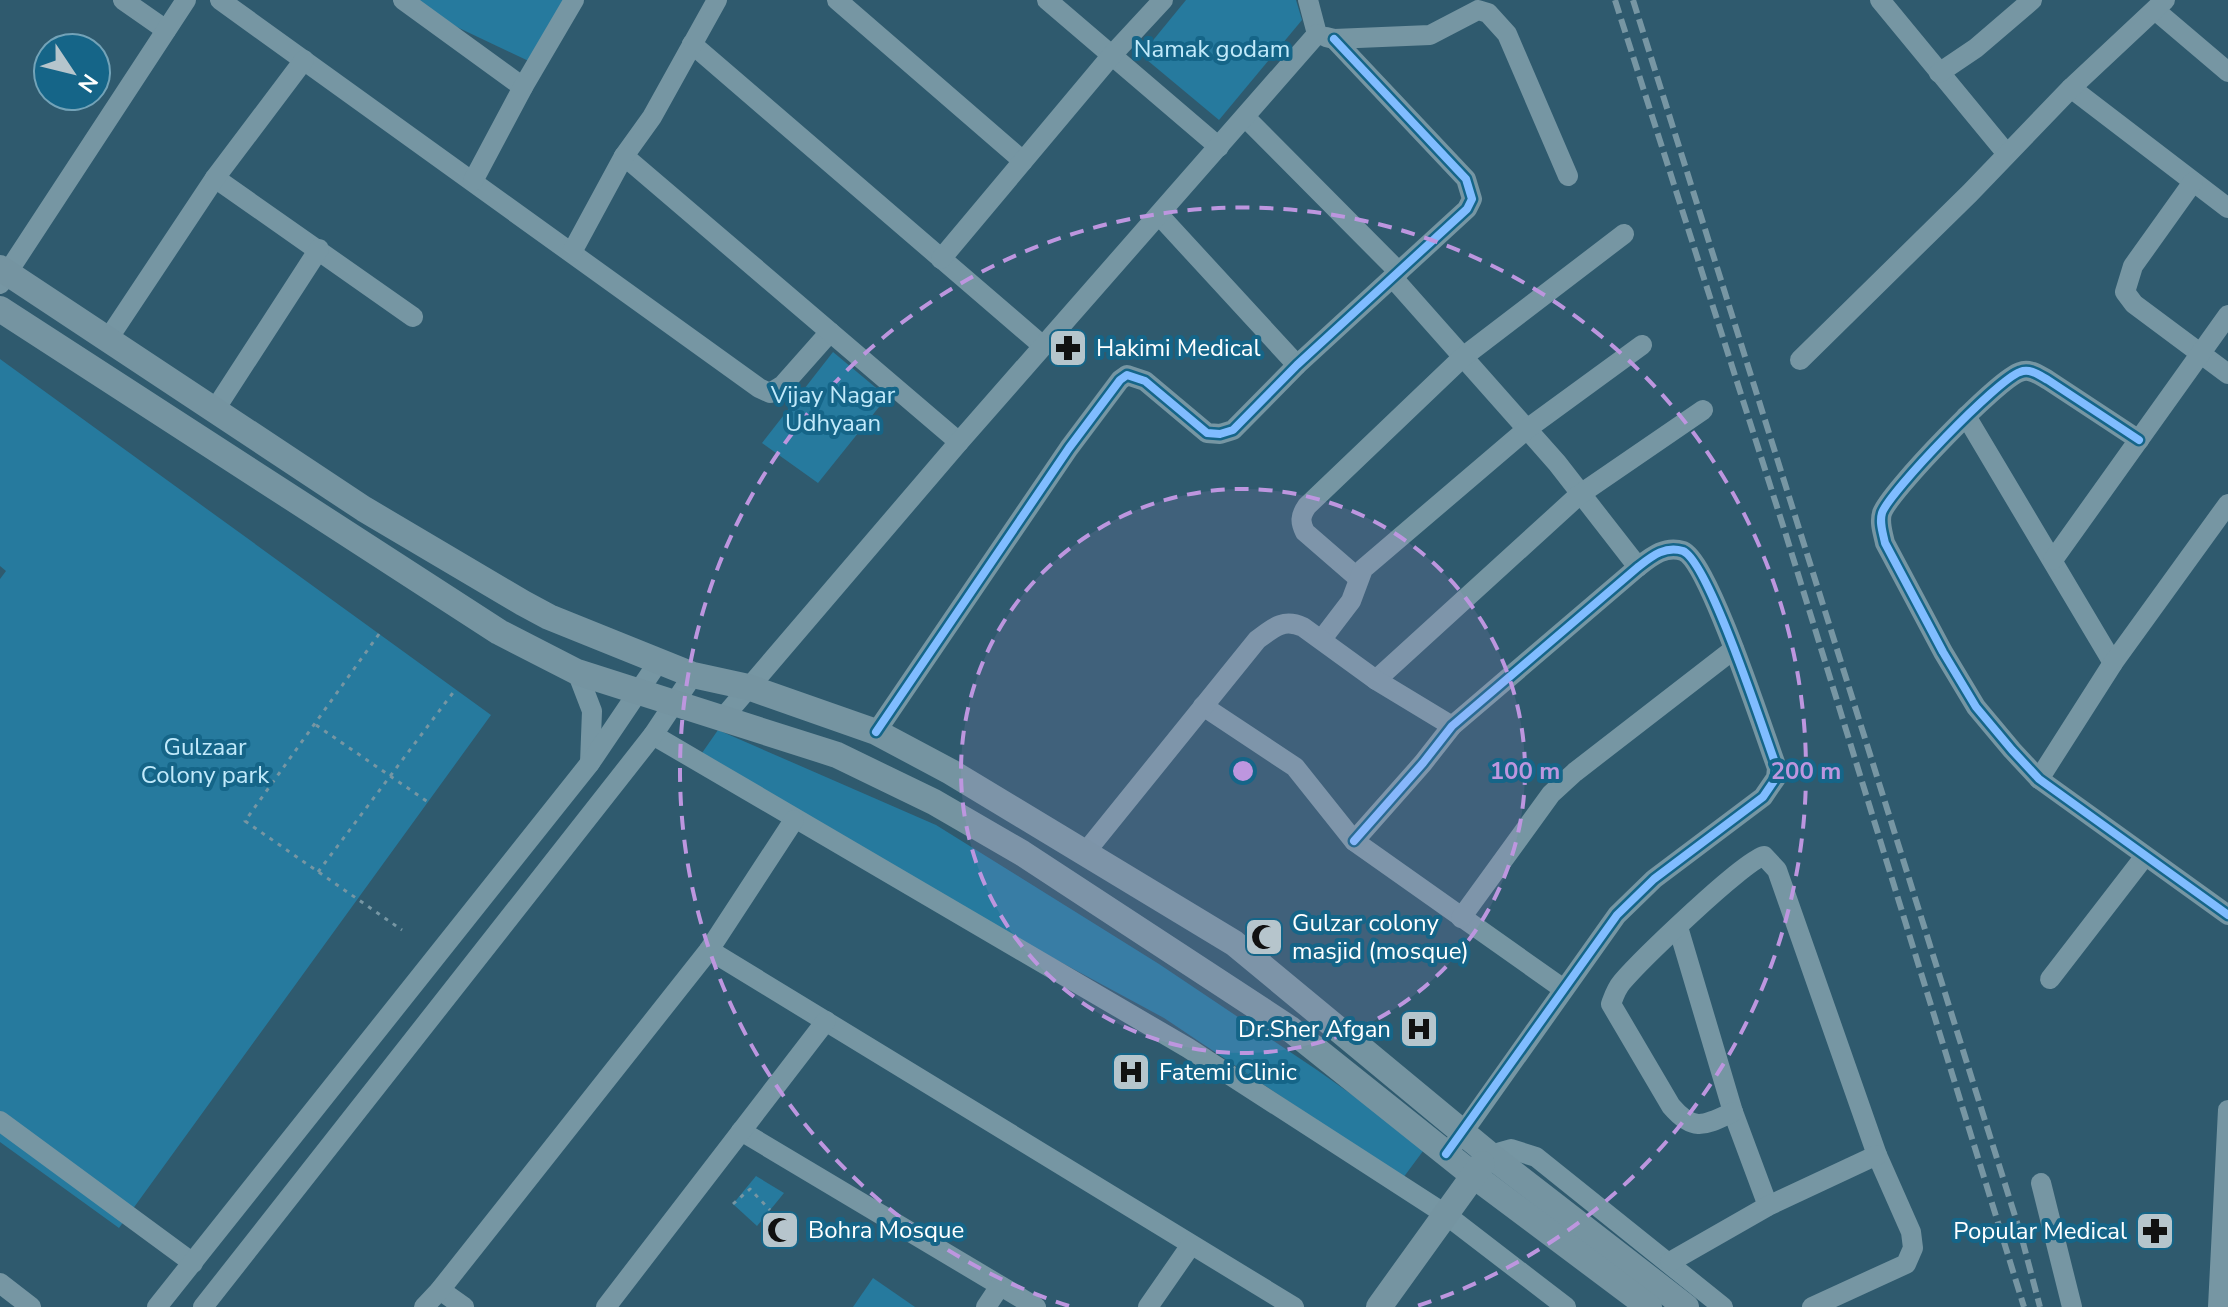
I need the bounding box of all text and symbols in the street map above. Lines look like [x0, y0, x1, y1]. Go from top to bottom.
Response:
north arrow [32, 32, 112, 112]
park label: Namak godam [1134, 33, 1290, 65]
text: N [71, 68, 105, 98]
pharmacy icon: Hakimi Medical [1047, 327, 1089, 369]
place label: Hakimi Medical [1096, 332, 1261, 364]
park label: Vijay Nagar Udhyaan [770, 379, 896, 439]
park label: Gulzaar Colony park [141, 731, 270, 791]
text: 100 m [1490, 755, 1560, 787]
text: 200 m [1771, 755, 1841, 787]
centre of rings [1229, 757, 1257, 785]
place label: Gulzar colony masjid (mosque) [1292, 907, 1469, 967]
mosque icon: Gulzar colony masjid (mosque) [1243, 916, 1285, 958]
hospital icon: Dr.Sher Afgan [1398, 1008, 1440, 1050]
place label: Dr.Sher Afgan [1238, 1013, 1391, 1045]
hospital icon: Fatemi Clinic [1110, 1051, 1152, 1093]
place label: Fatemi Clinic [1159, 1056, 1297, 1088]
mosque icon: Bohra Mosque [759, 1209, 801, 1251]
pharmacy icon: Popular Medical [2134, 1210, 2176, 1252]
place label: Bohra Mosque [808, 1214, 964, 1246]
place label: Popular Medical [1953, 1215, 2127, 1247]

